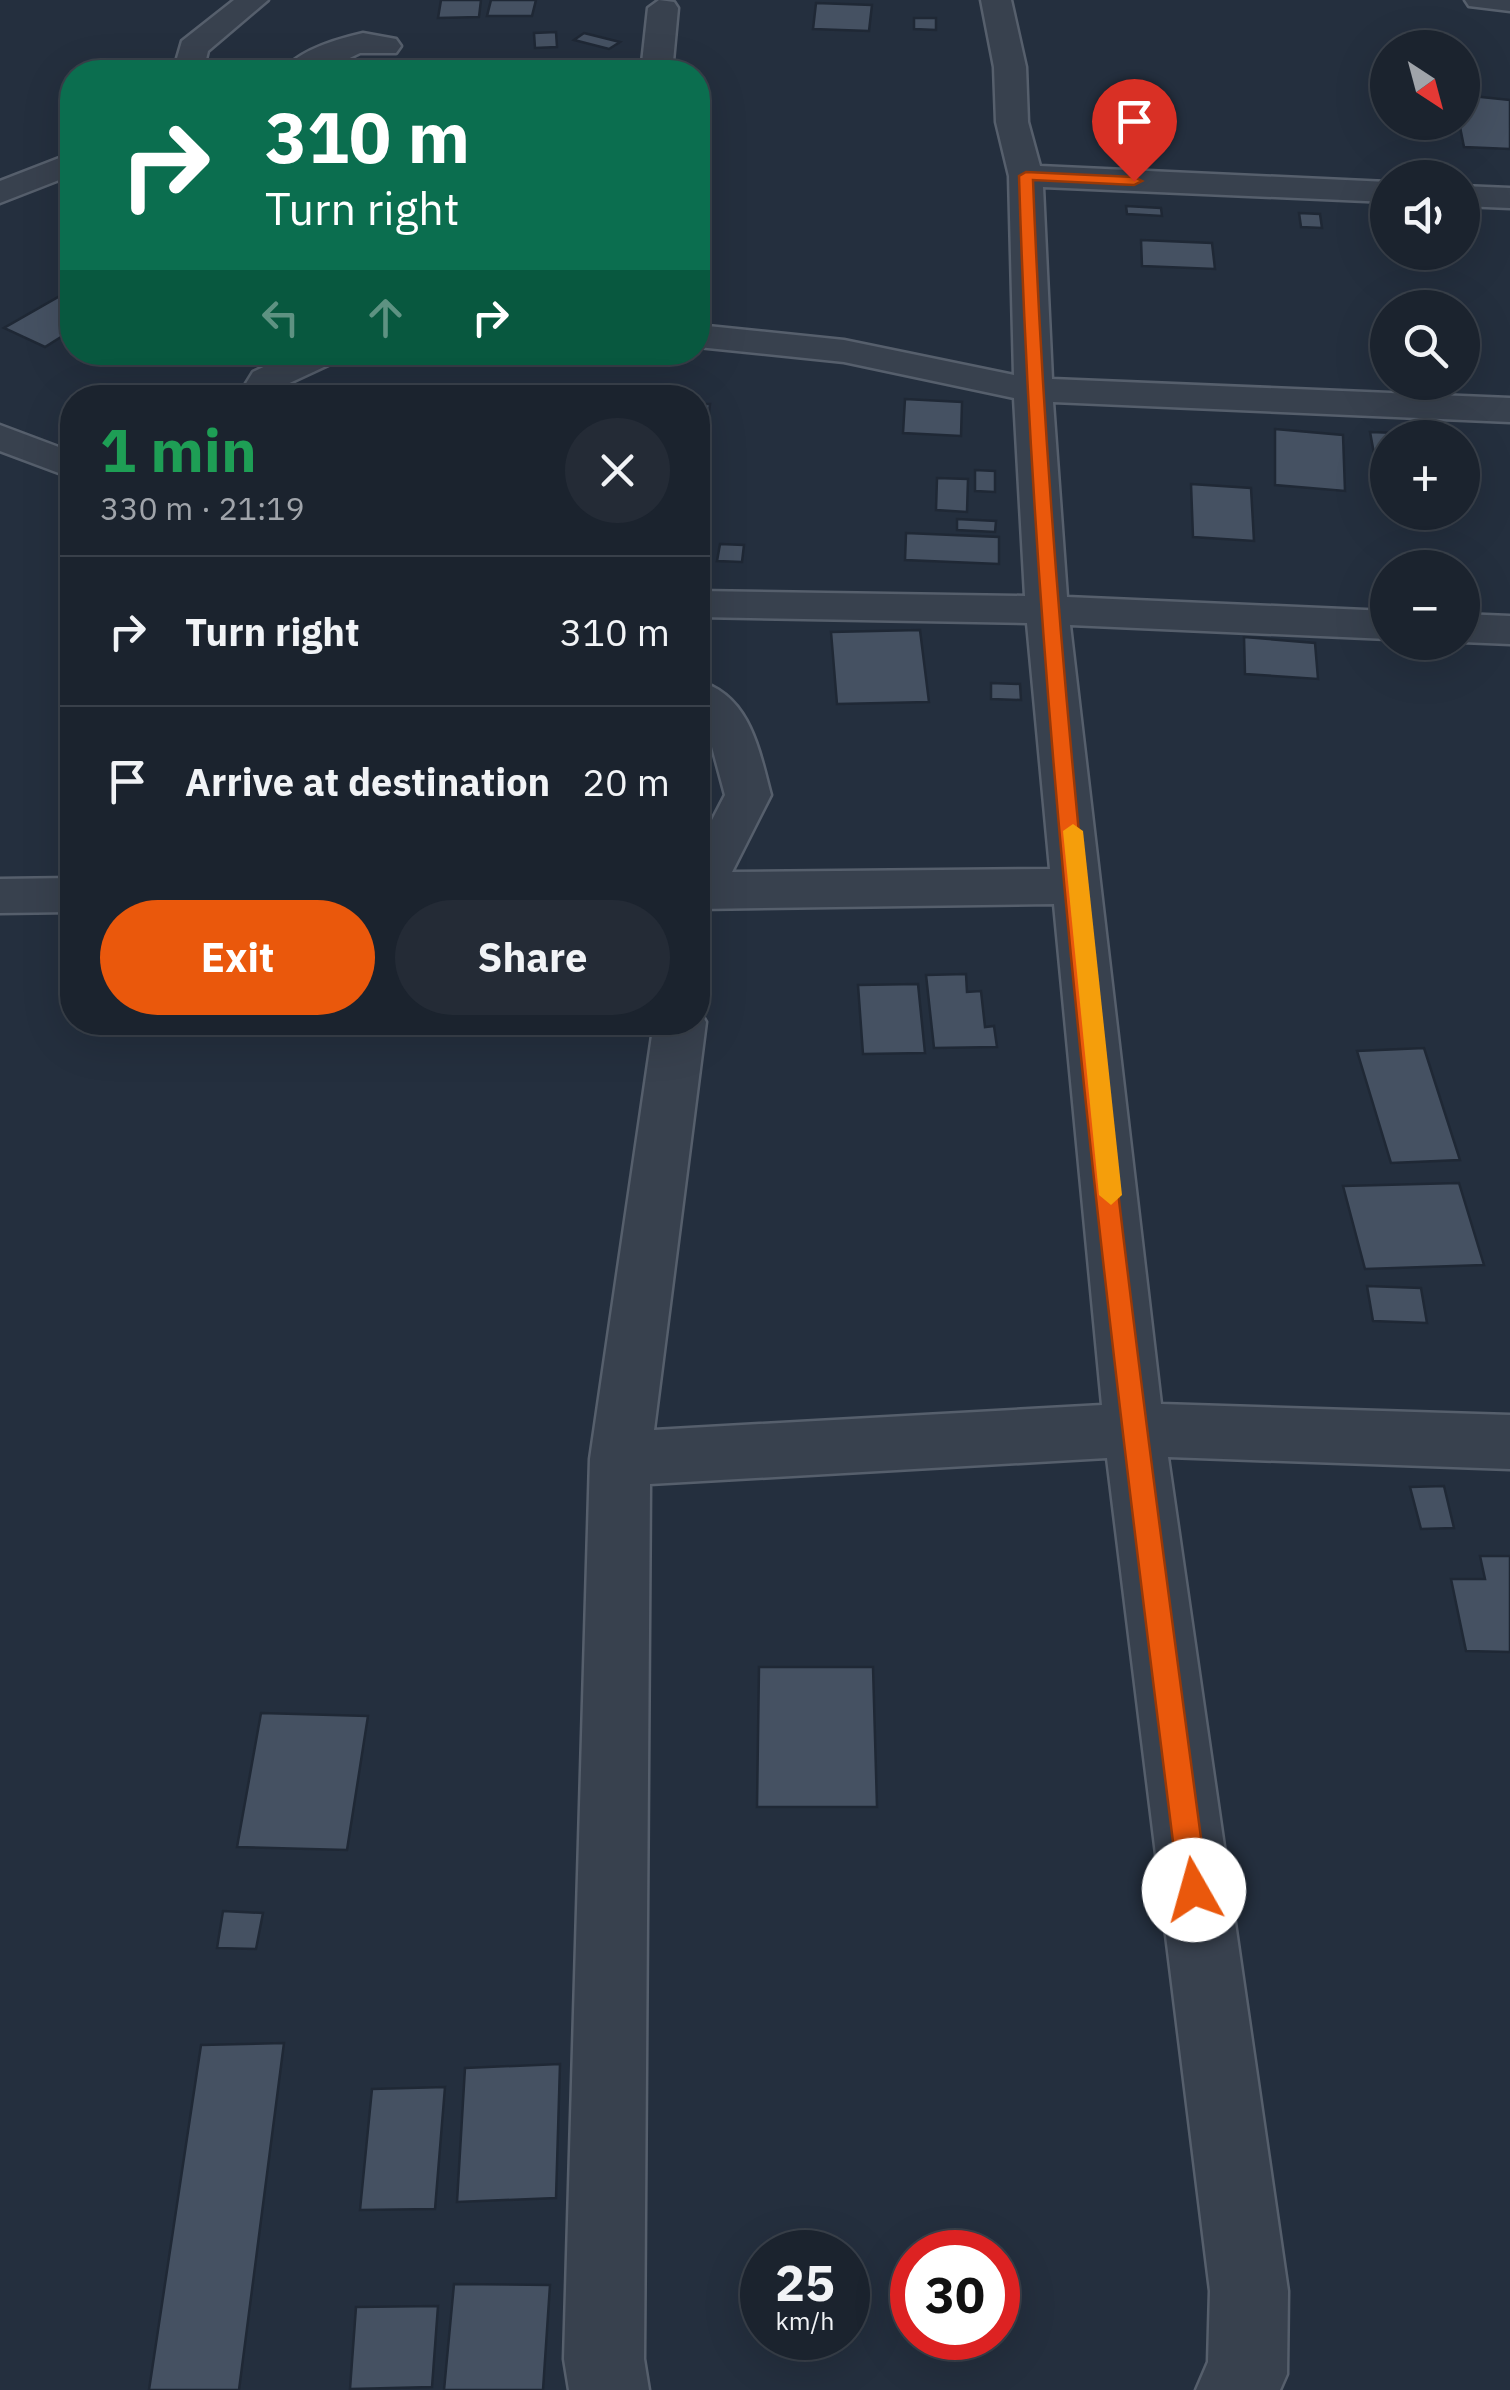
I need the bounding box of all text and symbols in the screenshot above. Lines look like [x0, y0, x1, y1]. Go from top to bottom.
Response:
north arrow [1370, 30, 1480, 140]
map controls [1370, 30, 1480, 660]
pin [1092, 79, 1177, 182]
text: 310 m [265, 91, 470, 182]
icon: arrive [1107, 94, 1162, 149]
icon: right [100, 100, 230, 230]
button: sound [1370, 160, 1480, 270]
text: Turn right [265, 179, 460, 237]
icon: left [253, 290, 308, 345]
icon: ahead [358, 290, 413, 345]
icon: right [463, 290, 518, 345]
button: search [1370, 290, 1480, 400]
text: 1 min [100, 410, 257, 489]
button: close [565, 418, 670, 523]
button: + [1370, 420, 1480, 530]
text: 330 m · 21:19 [100, 487, 305, 529]
button: − [1370, 550, 1480, 660]
icon: right [100, 604, 155, 659]
text: Turn right [185, 607, 360, 656]
text: 310 m [559, 607, 670, 656]
icon: arrive [100, 754, 155, 809]
text: Arrive at destination [185, 757, 550, 806]
text: 20 m [582, 757, 670, 806]
button: Exit [100, 900, 375, 1015]
button: Share [395, 900, 670, 1015]
position arrow [1142, 1838, 1246, 1942]
speed limit sign: 30 [890, 2230, 1020, 2360]
text: 25 [775, 2250, 835, 2315]
text: km/h [776, 2304, 834, 2337]

